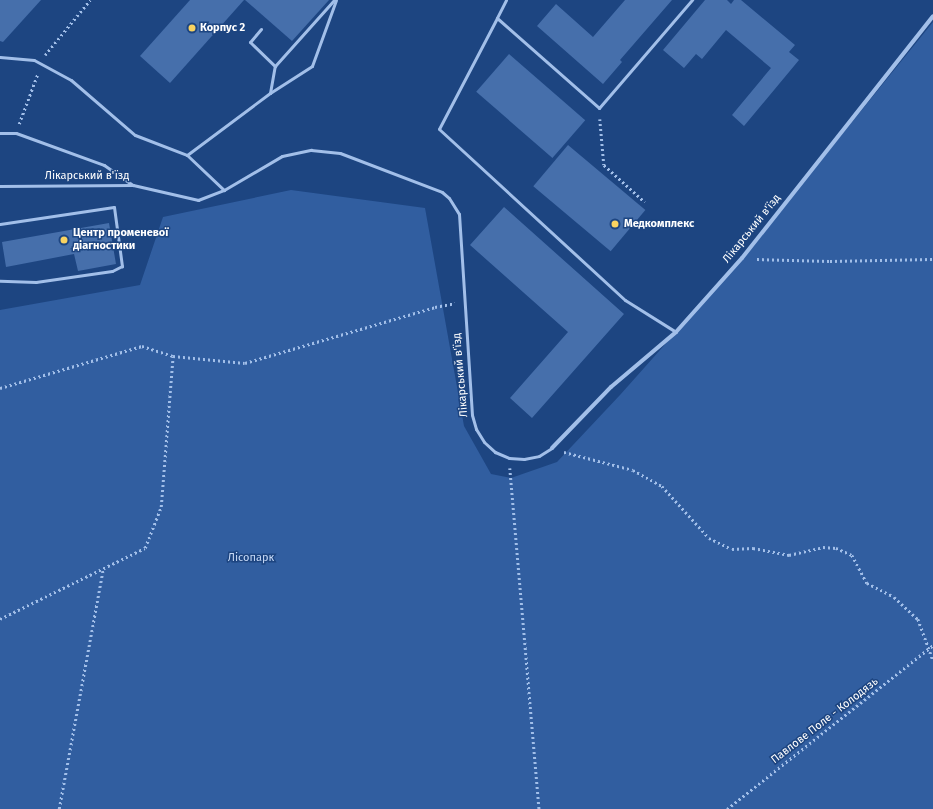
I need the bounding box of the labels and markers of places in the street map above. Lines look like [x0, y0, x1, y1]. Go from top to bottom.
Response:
place label: Корпус 2 [200, 21, 245, 35]
marker: Корпус 2 [187, 23, 197, 33]
place label: Медкомплекс [624, 217, 694, 231]
marker: Медкомплекс [609, 218, 621, 230]
place label: Центр променевої діагностики [73, 227, 168, 253]
marker: Центр променевої діагностики [58, 234, 70, 246]

